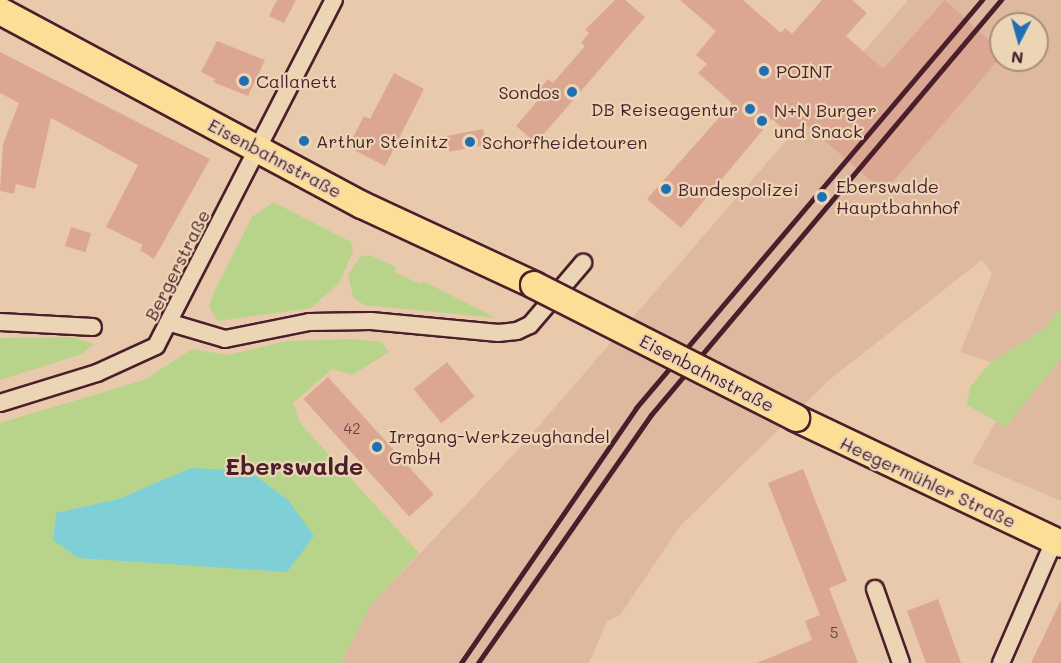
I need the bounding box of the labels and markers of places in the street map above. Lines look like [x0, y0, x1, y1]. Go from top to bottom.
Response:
place label: POINT [776, 60, 832, 82]
marker: POINT [757, 64, 771, 78]
place label: Callanett [256, 70, 337, 92]
marker: Callanett [237, 74, 251, 88]
place label: Sondos [498, 81, 560, 103]
marker: Sondos [565, 85, 579, 99]
place label: DB Reiseagentur [591, 98, 738, 120]
place label: N+N Burger und Snack [774, 100, 877, 142]
marker: DB Reiseagentur [743, 102, 757, 116]
marker: N+N Burger und Snack [755, 114, 769, 128]
place label: Arthur Steinitz [316, 130, 448, 152]
place label: Schorfheidetouren [482, 131, 648, 153]
marker: Arthur Steinitz [297, 134, 311, 148]
marker: Schorfheidetouren [463, 135, 477, 149]
place label: Eberswalde Hauptbahnhof [836, 176, 960, 219]
place label: Bundespolizei [678, 178, 799, 200]
marker: Bundespolizei [659, 182, 673, 196]
marker: Eberswalde Hauptbahnhof [813, 188, 831, 206]
place label: Irrgang-Werkzeughandel GmbH [389, 426, 610, 468]
marker: Irrgang-Werkzeughandel GmbH [370, 440, 384, 454]

